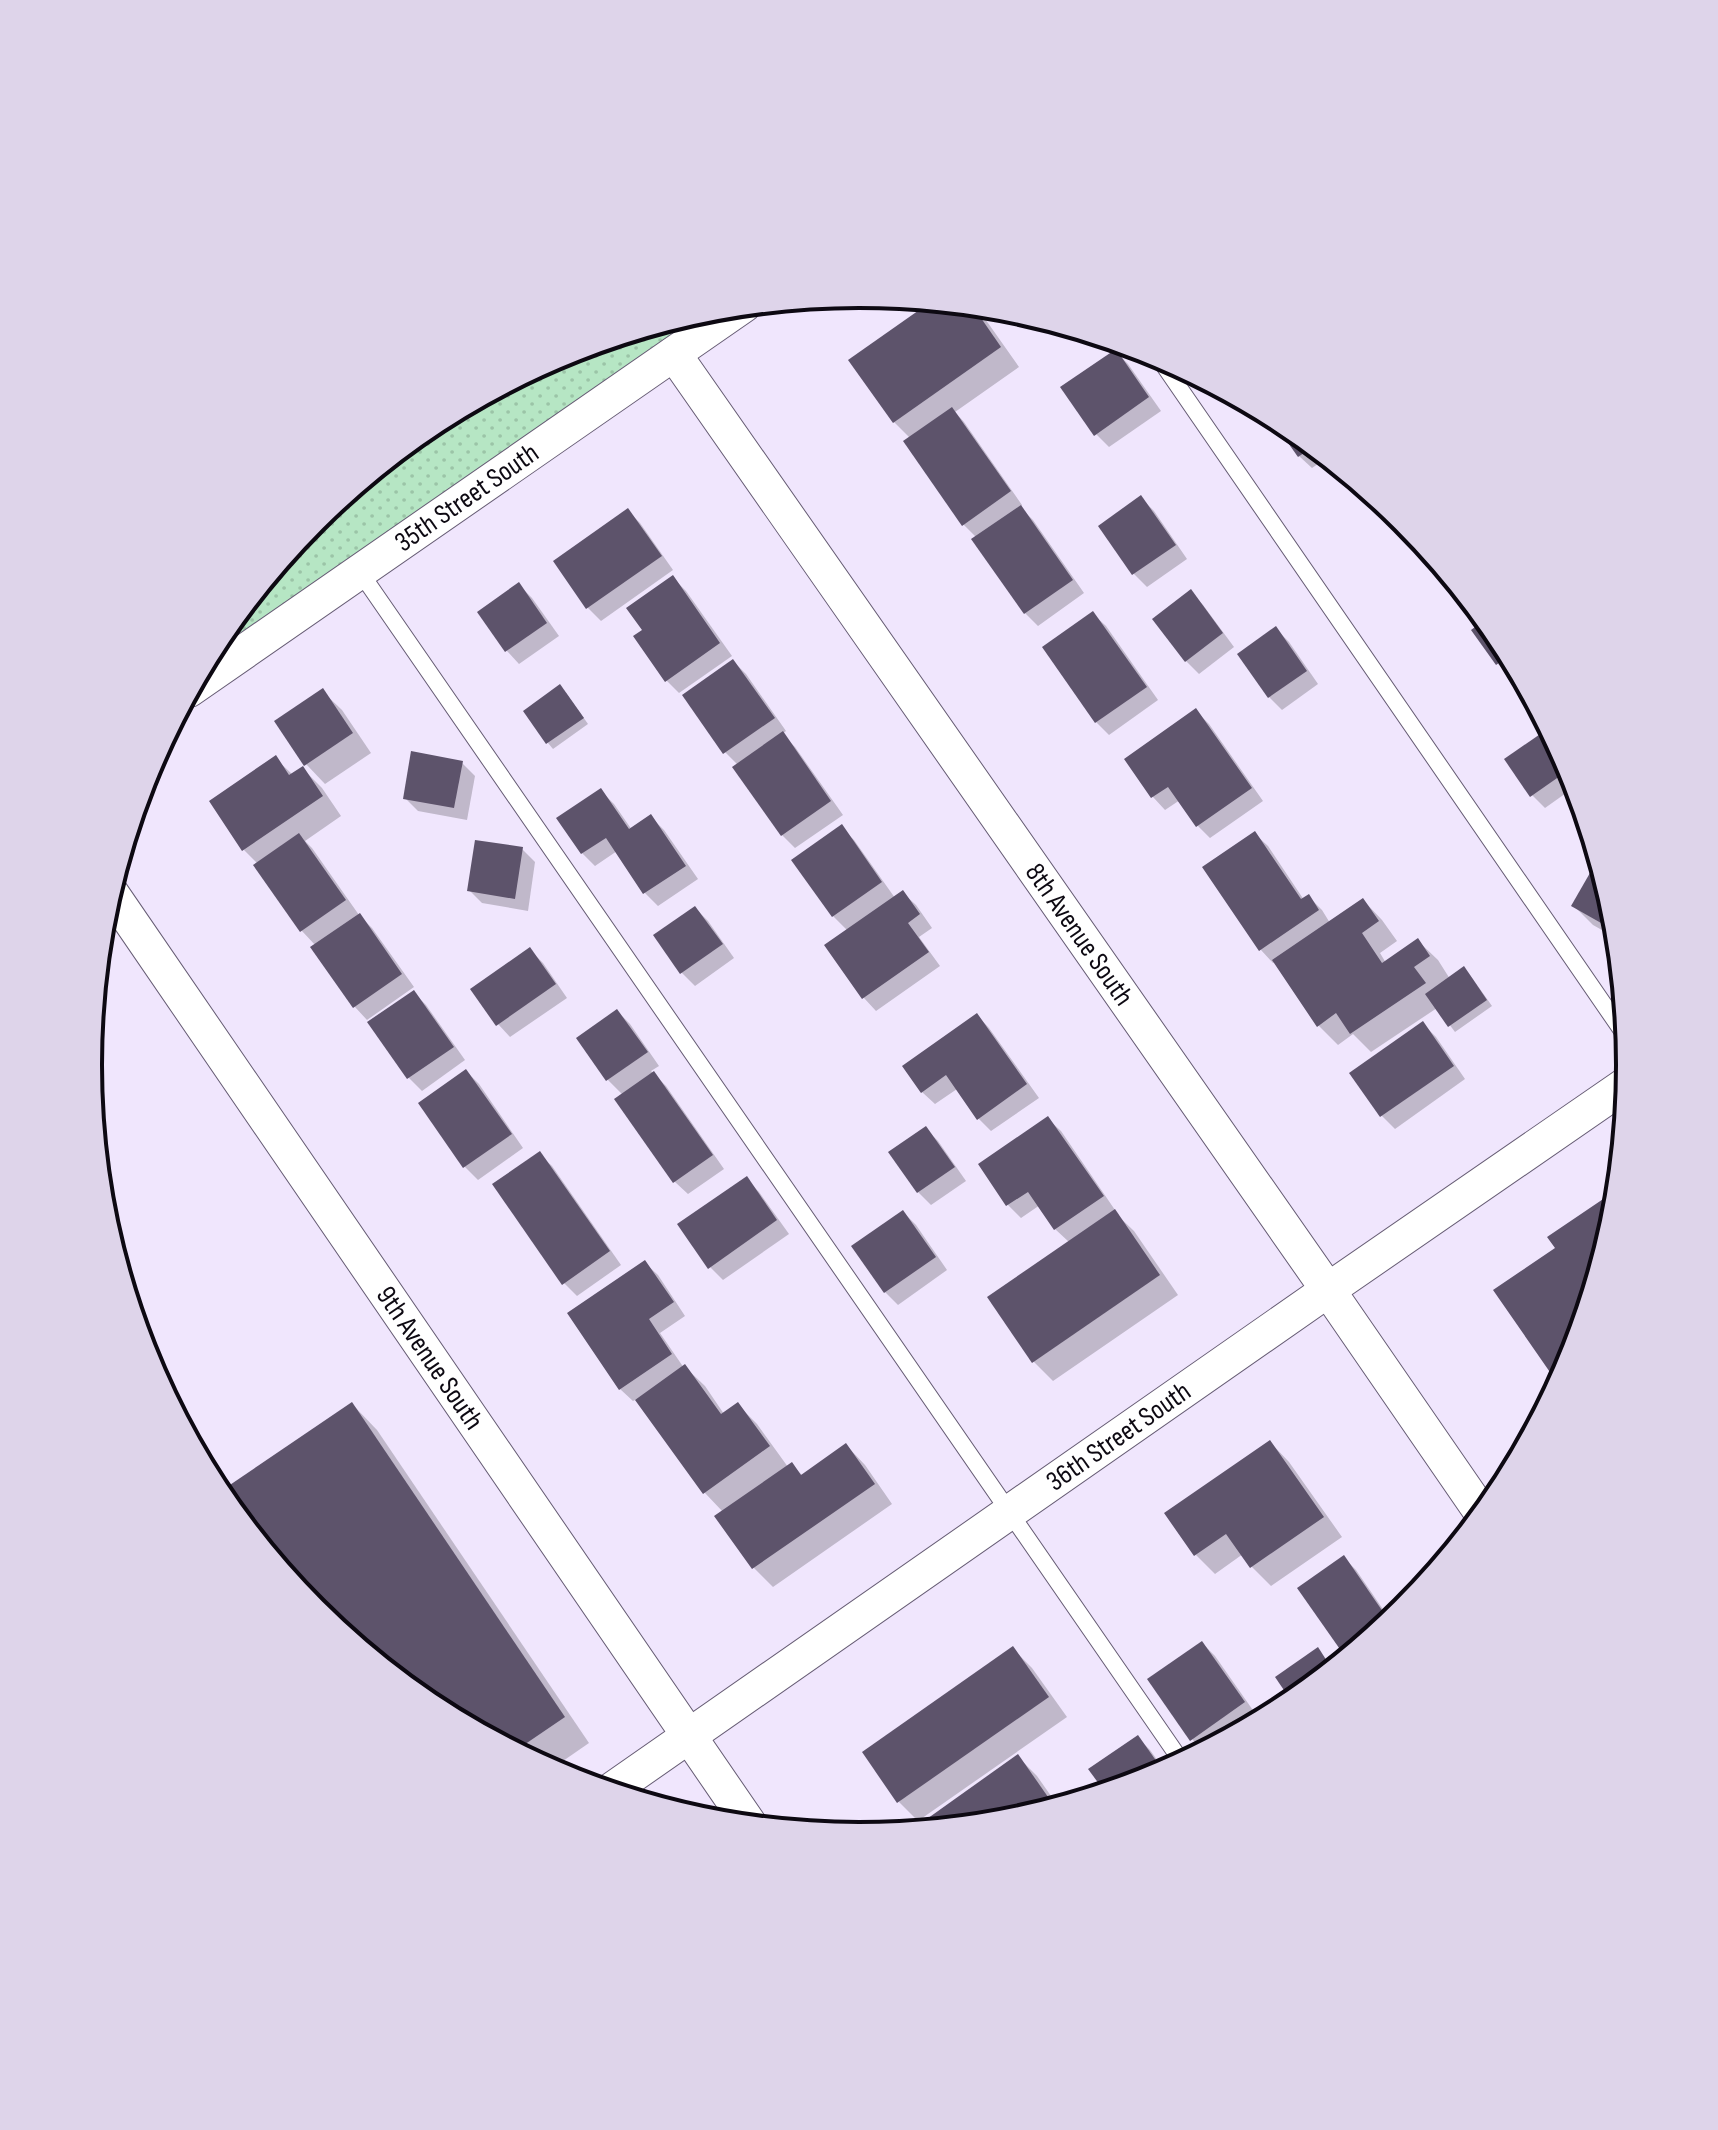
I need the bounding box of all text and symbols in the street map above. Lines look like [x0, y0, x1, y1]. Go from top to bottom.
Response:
street label: 35th Street South [389, 436, 545, 559]
street label: 8th Avenue South [1018, 857, 1141, 1012]
street label: 9th Avenue South [369, 1280, 491, 1436]
street label: 36th Street South [1040, 1374, 1197, 1498]

